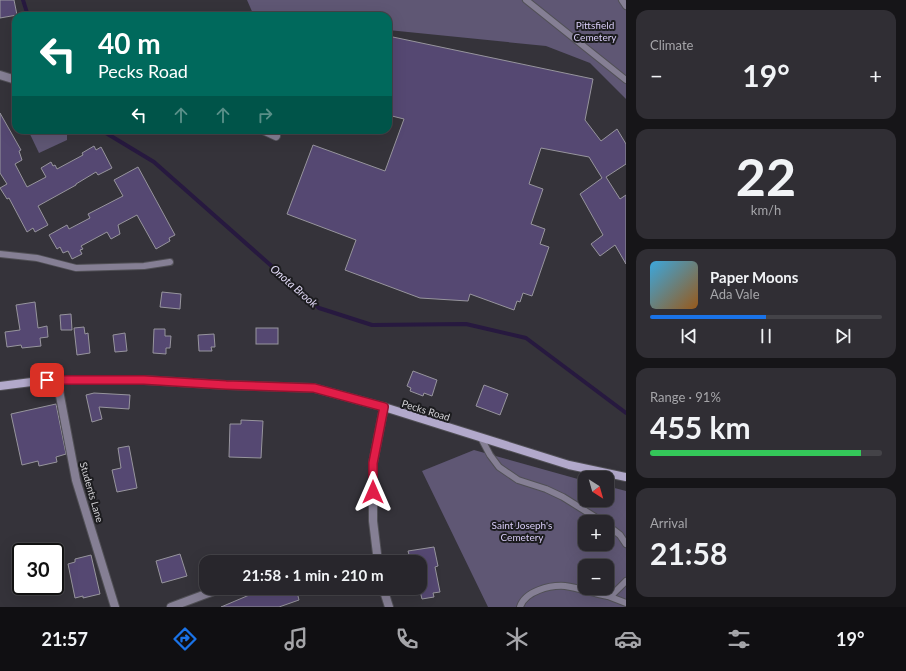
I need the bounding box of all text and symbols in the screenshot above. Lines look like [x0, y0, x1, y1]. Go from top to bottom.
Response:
park label: Pittsfield Cemetery [574, 19, 617, 43]
text: 40 m [98, 26, 161, 60]
icon: left [32, 28, 84, 80]
text: Climate [650, 37, 693, 53]
text: 19° [742, 57, 790, 93]
text: Pecks Road [98, 60, 188, 82]
text: − [650, 62, 663, 89]
text: + [869, 62, 882, 89]
icon: left [128, 104, 150, 126]
icon: ahead [170, 104, 192, 126]
icon: ahead [212, 104, 234, 126]
icon: right [254, 104, 276, 126]
text: 22 [736, 145, 796, 207]
text: km/h [751, 202, 781, 218]
water label: Onota Brook [268, 262, 321, 310]
text: Paper Moons [710, 268, 798, 286]
text: Ada Vale [710, 286, 760, 302]
icon: previous [678, 325, 700, 347]
icon: pause [755, 325, 777, 347]
icon: next [832, 325, 854, 347]
pin [30, 363, 64, 397]
icon: arrive [36, 369, 58, 391]
text: Range · 91% [650, 389, 721, 405]
street label: Pecks Road [400, 397, 452, 423]
text: 455 km [650, 409, 751, 445]
street label: Students Lane [78, 460, 106, 524]
position arrow [352, 471, 394, 513]
north arrow [578, 471, 614, 507]
map controls [578, 471, 614, 595]
button: + [578, 515, 614, 551]
text: Arrival [650, 515, 687, 531]
park label: Saint Joseph's Cemetery [492, 519, 552, 543]
text: 21:58 [650, 535, 727, 571]
speed limit sign: 30 [12, 543, 64, 595]
button: − [578, 559, 614, 595]
text: 21:58 · 1 min · 210 m [243, 566, 383, 584]
icon: directions [171, 625, 199, 653]
icon: music [282, 625, 310, 653]
icon: phone [393, 625, 421, 653]
icon: climate [503, 625, 531, 653]
icon: car [614, 625, 642, 653]
icon: filters [725, 625, 753, 653]
text: 21:57 [41, 628, 88, 650]
text: 19° [836, 628, 864, 650]

